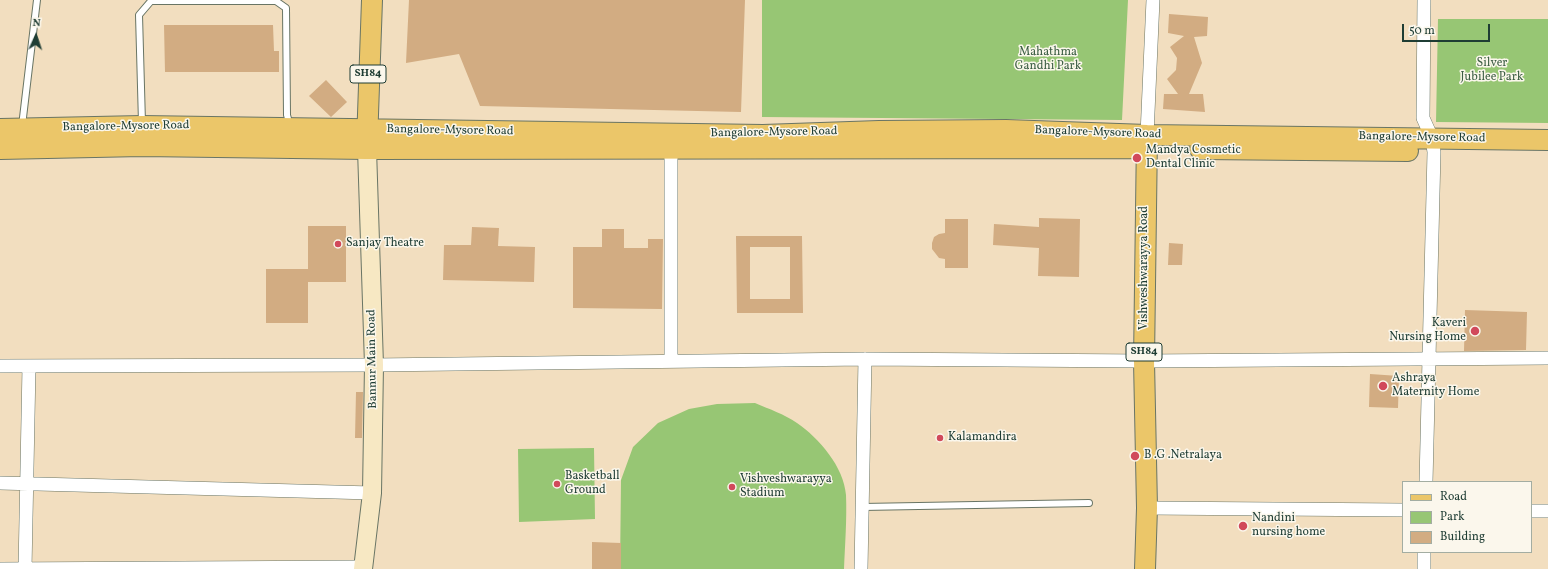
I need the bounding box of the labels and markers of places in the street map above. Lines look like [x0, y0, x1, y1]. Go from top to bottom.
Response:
place label: Mandya Cosmetic Dental Clinic [1146, 144, 1241, 172]
marker: Mandya Cosmetic Dental Clinic [1131, 152, 1143, 164]
place label: Sanjay Theatre [346, 237, 424, 251]
marker: Sanjay Theatre [333, 239, 343, 249]
place label: Kaveri Nursing Home [1389, 317, 1466, 345]
marker: Kaveri Nursing Home [1469, 325, 1481, 337]
place label: Ashraya Maternity Home [1392, 372, 1479, 400]
marker: Ashraya Maternity Home [1377, 380, 1389, 392]
place label: Kalamandira [948, 431, 1017, 445]
marker: Kalamandira [935, 433, 945, 443]
place label: B .G .Netralaya [1144, 449, 1222, 463]
marker: B .G .Netralaya [1129, 450, 1141, 462]
place label: Basketball Ground [565, 470, 620, 498]
place label: Vishveshwarayya Stadium [740, 473, 832, 501]
marker: Basketball Ground [552, 479, 562, 489]
marker: Vishveshwarayya Stadium [727, 482, 737, 492]
place label: Nandini nursing home [1252, 512, 1325, 540]
marker: Nandini nursing home [1237, 520, 1249, 532]

